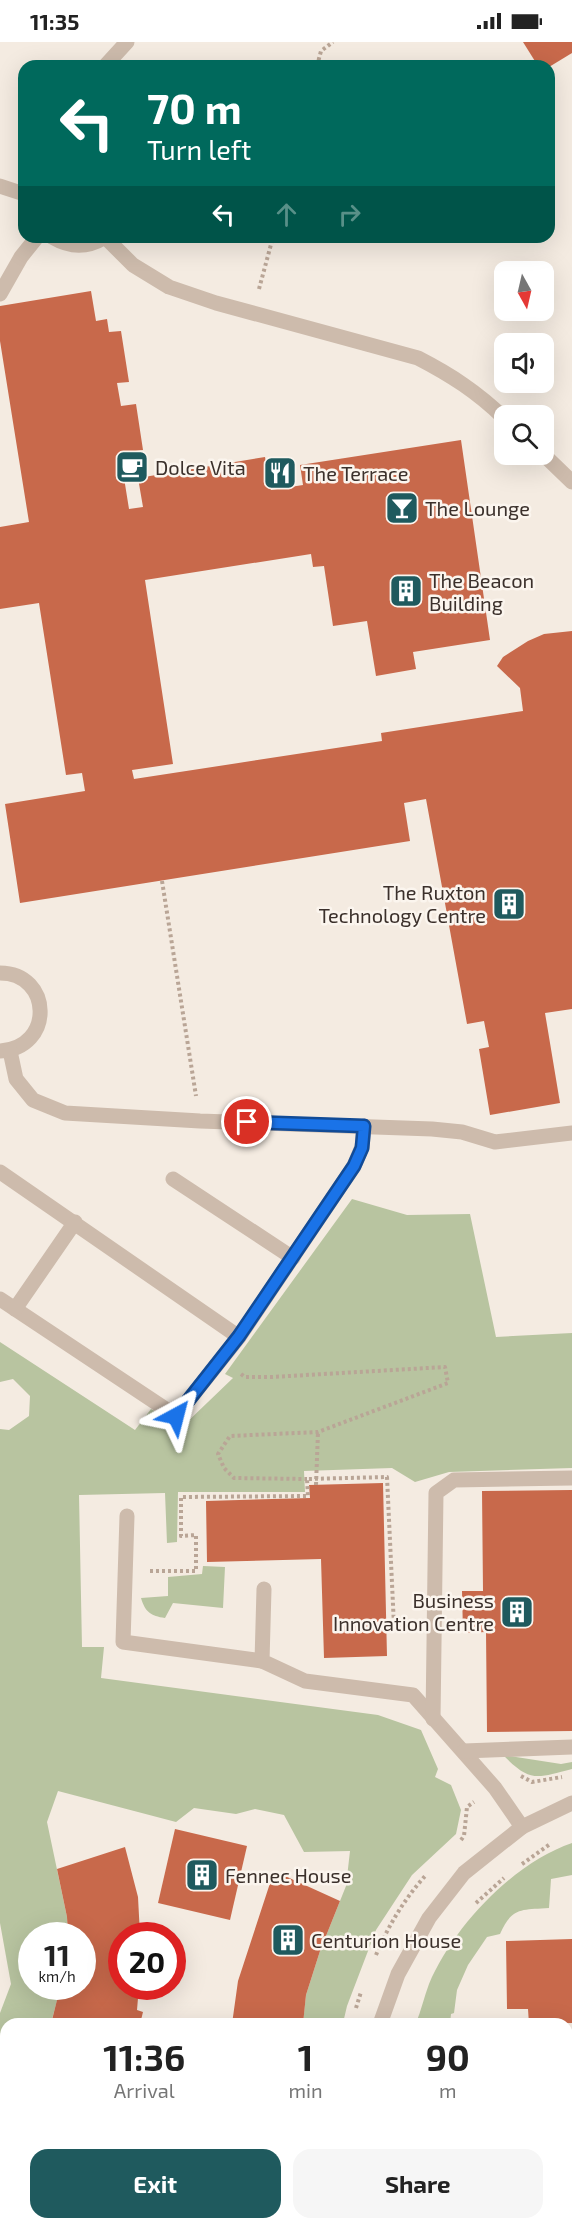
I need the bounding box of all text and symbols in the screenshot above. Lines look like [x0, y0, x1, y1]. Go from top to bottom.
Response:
text: 11:35 [30, 8, 79, 34]
text: 70 m [147, 82, 242, 132]
icon: left [48, 84, 126, 162]
text: Turn left [147, 133, 251, 165]
icon: left [207, 198, 240, 231]
icon: ahead [270, 198, 303, 231]
icon: right [333, 198, 366, 231]
north arrow [494, 261, 554, 321]
map controls [494, 261, 554, 465]
button: sound [494, 333, 554, 393]
button: search [494, 405, 554, 465]
cafe icon: Dolce Vita [114, 449, 150, 485]
place label: Dolce Vita [155, 455, 246, 479]
restaurant icon: The Terrace [262, 455, 298, 491]
place label: The Terrace [303, 461, 408, 485]
bar icon: The Lounge [384, 490, 420, 526]
place label: The Lounge [425, 496, 530, 520]
place label: The Beacon Building [429, 568, 534, 615]
building icon: The Beacon Building [388, 573, 424, 609]
place label: The Ruxton Technology Centre [319, 880, 486, 927]
building icon: The Ruxton Technology Centre [491, 886, 527, 922]
pin [221, 1096, 272, 1147]
icon: arrive [230, 1105, 263, 1138]
position arrow [144, 1384, 208, 1448]
place label: Business Innovation Centre [333, 1588, 494, 1635]
building icon: Business Innovation Centre [499, 1594, 535, 1630]
building icon: Fennec House [184, 1857, 220, 1893]
place label: Fennec House [225, 1863, 351, 1887]
speed limit sign: 20 [108, 1922, 186, 2000]
building icon: Centurion House [270, 1922, 306, 1958]
place label: Centurion House [311, 1928, 461, 1952]
text: 11 [44, 1936, 70, 1972]
text: km/h [38, 1967, 76, 1985]
text: 11:36 [103, 2035, 185, 2078]
text: 1 [298, 2035, 313, 2078]
text: 90 [426, 2035, 470, 2078]
text: Arrival [114, 2078, 175, 2102]
text: min [288, 2078, 323, 2102]
text: m [439, 2078, 457, 2102]
button: Exit [30, 2149, 281, 2218]
button: Share [293, 2149, 543, 2218]

